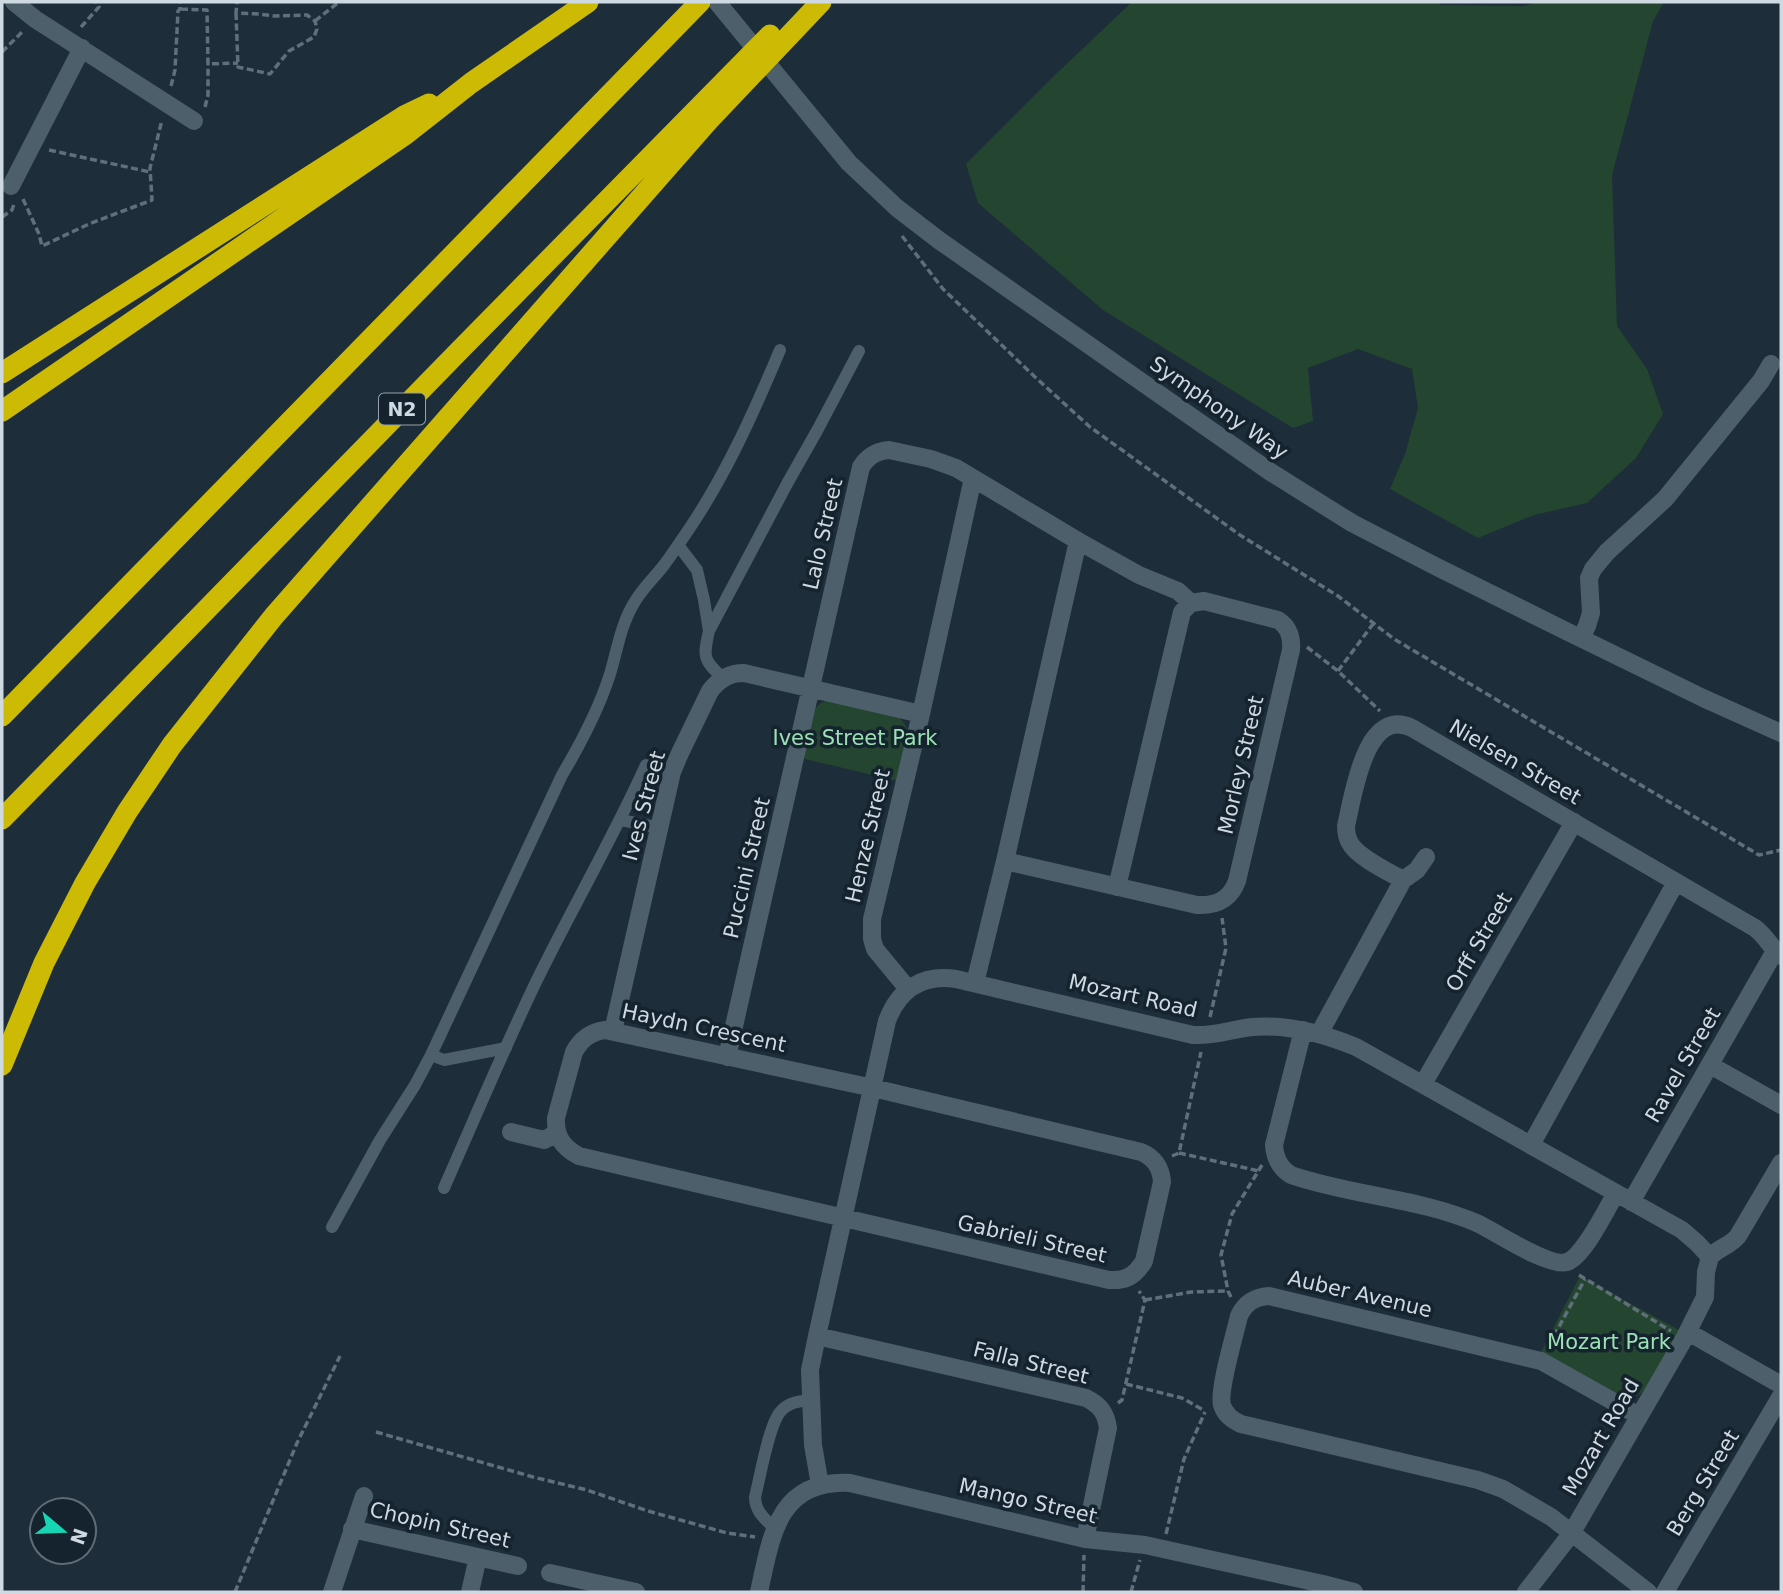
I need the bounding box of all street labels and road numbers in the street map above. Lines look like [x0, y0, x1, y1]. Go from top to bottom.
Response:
street label: Symphony Way [1145, 351, 1293, 465]
road number: N2 [379, 394, 425, 424]
street label: Lalo Street [799, 476, 847, 592]
street label: Morley Street [1213, 693, 1269, 837]
street label: Nielsen Street [1445, 715, 1585, 809]
street label: Ives Street [618, 748, 670, 864]
street label: Henze Street [841, 767, 895, 905]
street label: Puccini Street [719, 795, 775, 941]
street label: Orff Street [1441, 888, 1517, 996]
street label: Mozart Road [1066, 970, 1200, 1022]
street label: Haydn Crescent [620, 999, 788, 1057]
street label: Ravel Street [1640, 1003, 1726, 1127]
street label: Gabrieli Street [955, 1210, 1109, 1268]
street label: Auber Avenue [1286, 1266, 1434, 1322]
street label: Falla Street [971, 1337, 1091, 1389]
street label: Mozart Road [1558, 1374, 1644, 1500]
street label: Berg Street [1662, 1426, 1744, 1540]
street label: Mango Street [957, 1473, 1099, 1529]
street label: Chopin Street [367, 1497, 513, 1553]

